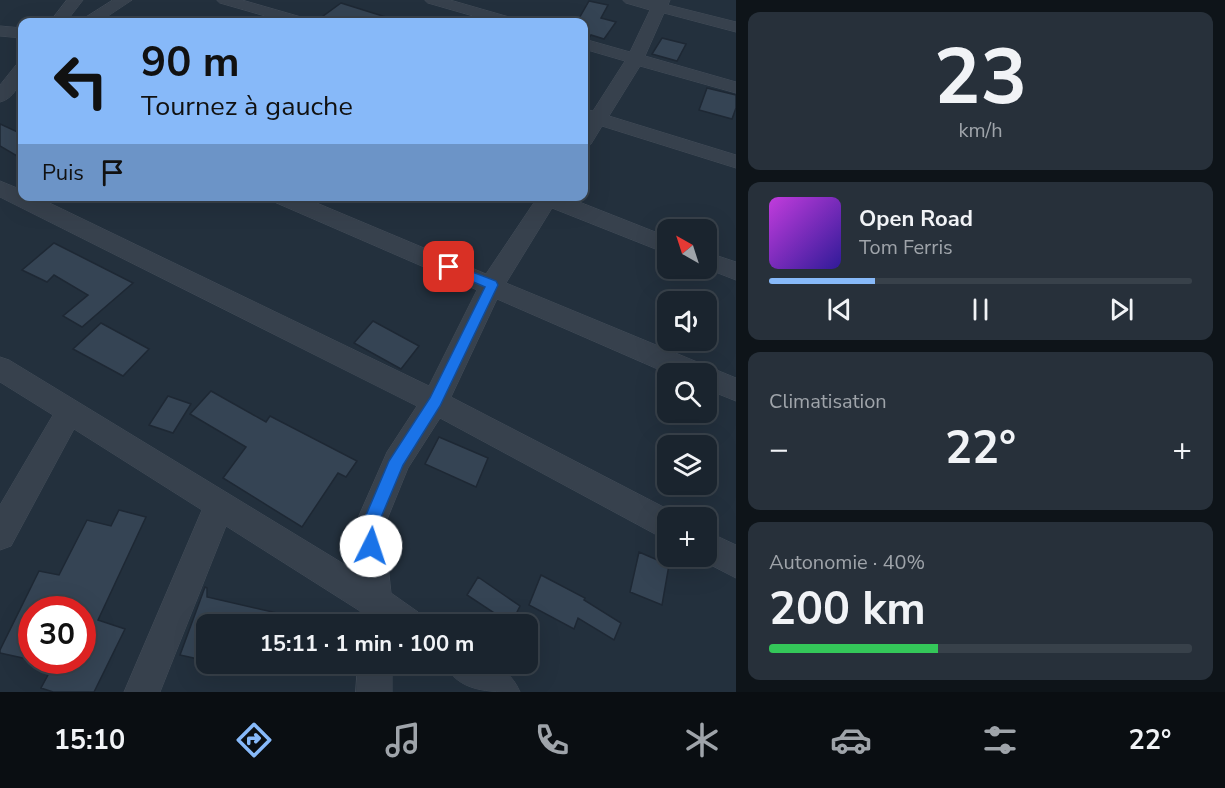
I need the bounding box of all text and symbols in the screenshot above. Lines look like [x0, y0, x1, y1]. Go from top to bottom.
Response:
text: 23 [934, 24, 1027, 131]
text: 90 m [141, 34, 240, 91]
icon: left [42, 42, 120, 120]
text: Tournez à gauche [141, 88, 353, 125]
text: km/h [958, 117, 1003, 144]
icon: arrive [96, 156, 129, 189]
text: Puis [42, 158, 84, 188]
text: Open Road [859, 204, 973, 234]
north arrow [657, 219, 717, 279]
map controls [657, 219, 717, 567]
text: Tom Ferris [859, 234, 953, 261]
pin [423, 241, 474, 292]
icon: arrive [432, 250, 465, 283]
button: sound [657, 291, 717, 351]
icon: previous [823, 293, 856, 326]
icon: pause [964, 293, 997, 326]
icon: next [1105, 293, 1138, 326]
button: search [657, 363, 717, 423]
text: Climatisation [769, 388, 887, 415]
text: 22° [945, 418, 1016, 479]
text: − [769, 427, 789, 472]
text: + [1172, 427, 1192, 472]
button: layers [657, 435, 717, 495]
button: + [657, 507, 717, 567]
position arrow [339, 514, 403, 578]
text: Autonomie · 40% [769, 549, 925, 576]
text: 200 km [769, 579, 926, 640]
speed limit sign: 30 [18, 596, 96, 674]
text: 15:11 · 1 min · 100 m [260, 629, 474, 659]
icon: directions [233, 719, 275, 761]
icon: music [382, 719, 424, 761]
icon: phone [531, 719, 573, 761]
icon: climate [681, 719, 723, 761]
icon: car [830, 719, 872, 761]
icon: filters [979, 719, 1021, 761]
text: 15:10 [54, 722, 125, 759]
text: 22° [1129, 722, 1171, 759]

